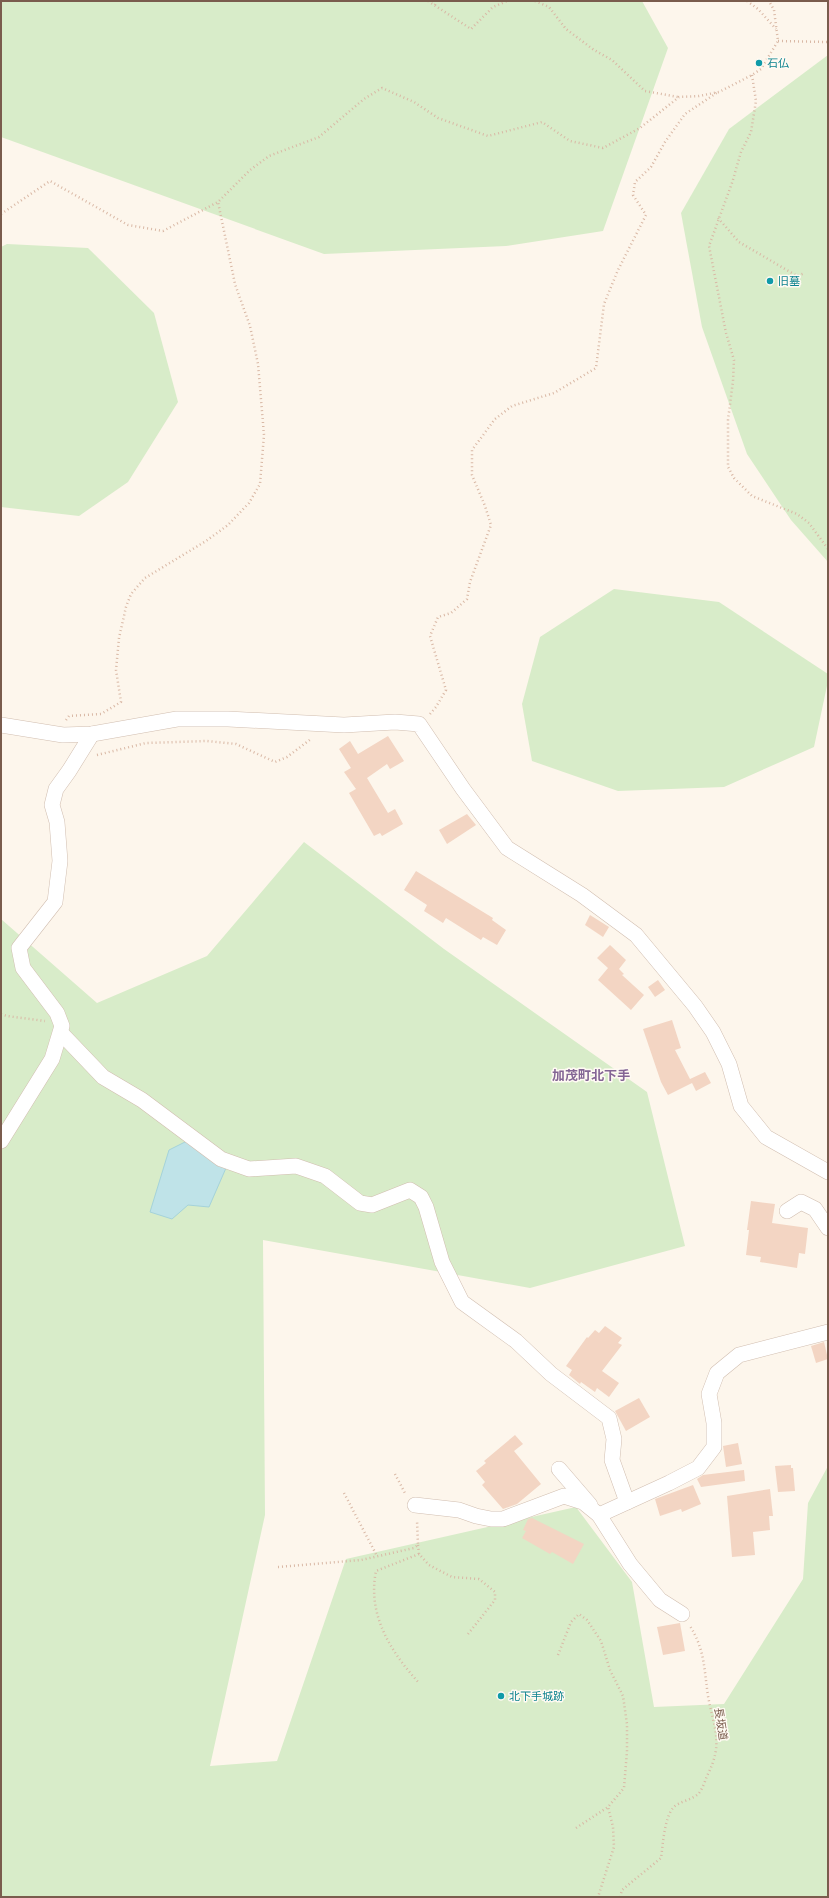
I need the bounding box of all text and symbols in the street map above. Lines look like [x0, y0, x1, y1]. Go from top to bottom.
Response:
place label: 石仏 [767, 56, 789, 70]
marker: 石仏 [754, 58, 764, 68]
place label: 旧墓 [778, 274, 800, 288]
marker: 旧墓 [765, 276, 775, 286]
district label: 加茂町北下手 [552, 1067, 630, 1084]
place label: 北下手城跡 [509, 1689, 564, 1703]
marker: 北下手城跡 [496, 1691, 506, 1701]
street label: 長坂道 [712, 1707, 730, 1741]

